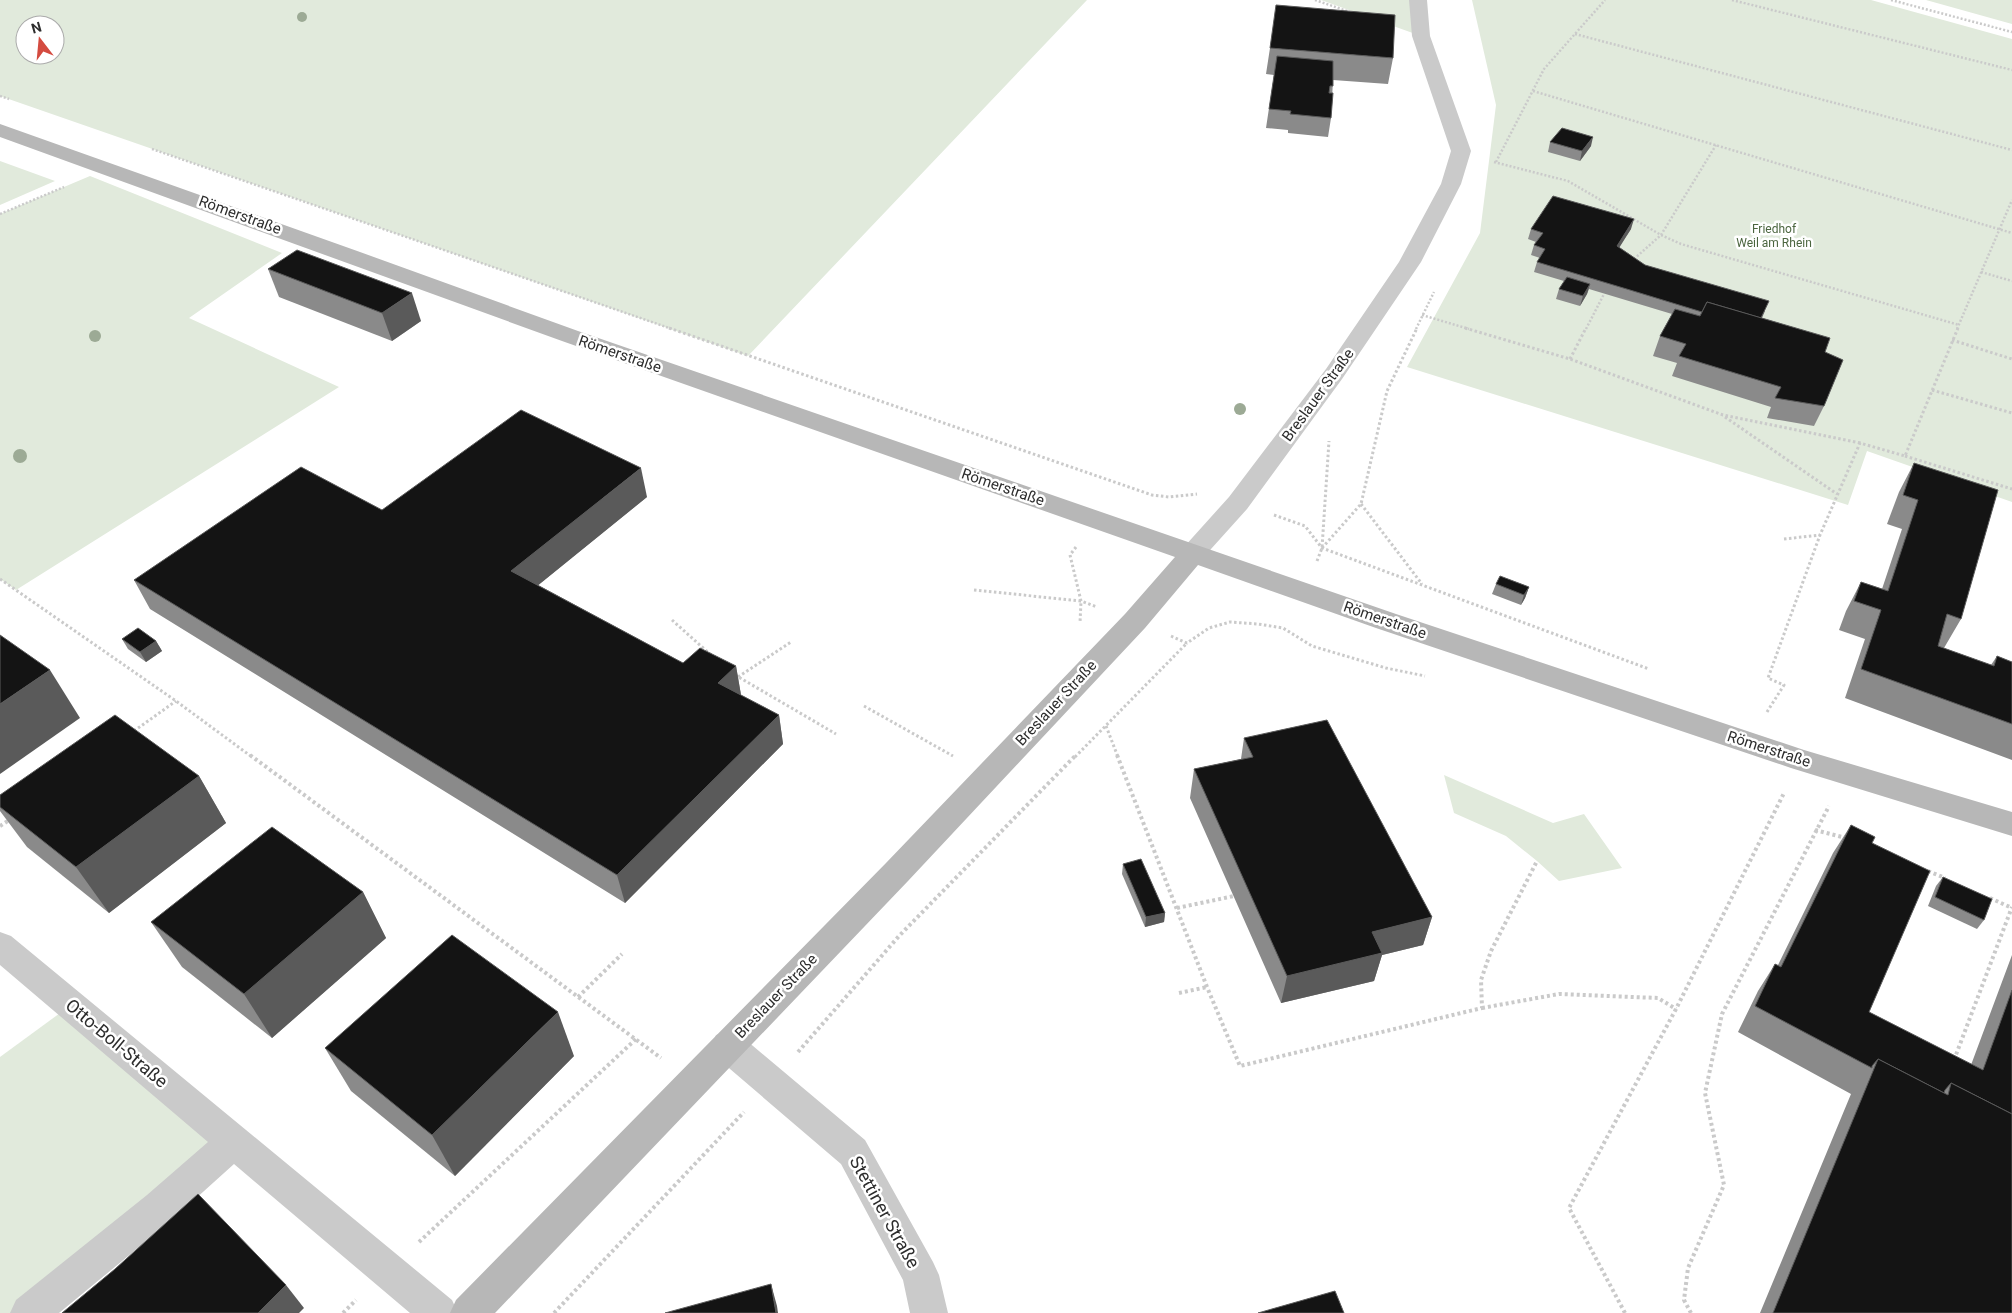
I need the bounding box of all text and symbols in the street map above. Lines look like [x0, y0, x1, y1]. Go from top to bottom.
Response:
north arrow [15, 15, 65, 65]
text: N [29, 18, 43, 37]
street label: Römerstraße [196, 192, 284, 238]
park label: Friedhof Weil am Rhein [1736, 222, 1812, 250]
street label: Römerstraße [576, 331, 664, 377]
street label: Breslauer Straße [1278, 345, 1358, 445]
street label: Römerstraße [959, 464, 1047, 510]
street label: Römerstraße [1341, 597, 1429, 643]
street label: Breslauer Straße [1012, 656, 1100, 750]
street label: Römerstraße [1725, 727, 1813, 771]
street label: Breslauer Straße [731, 950, 821, 1042]
street label: Otto-Boll-Straße [62, 994, 172, 1092]
street label: Stettiner Straße [846, 1152, 924, 1272]

